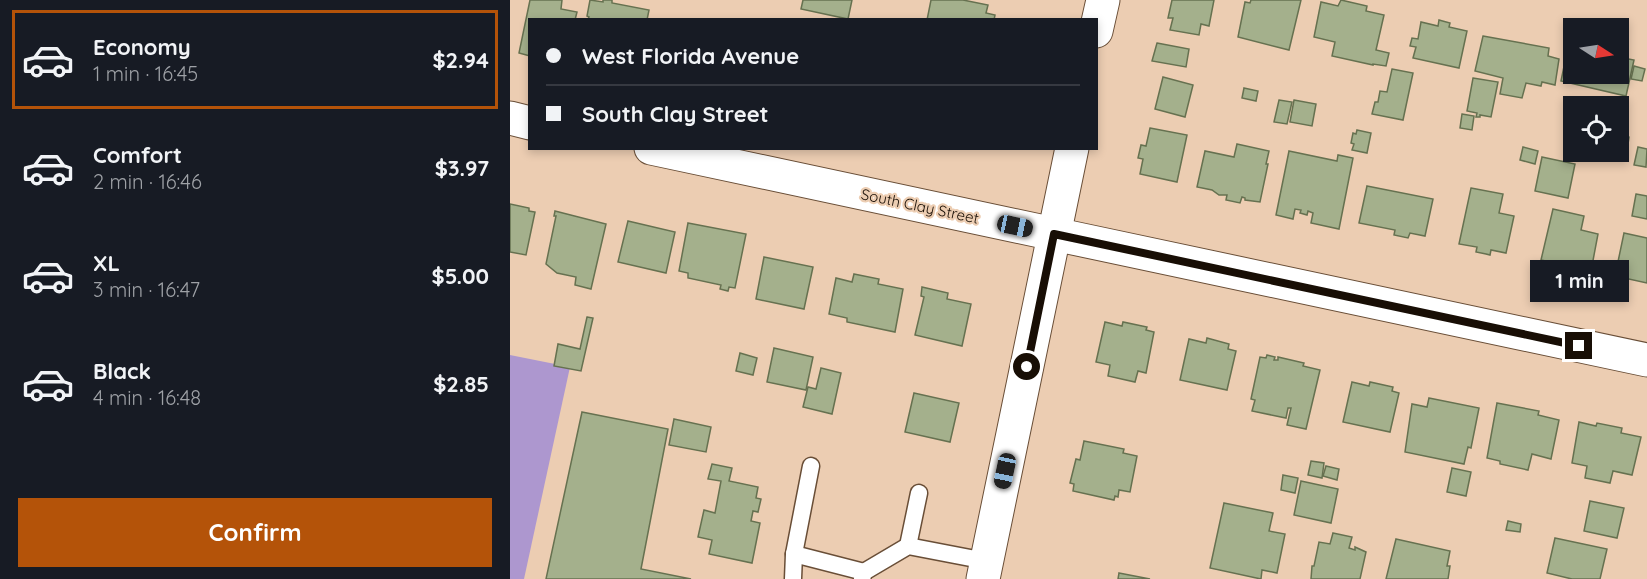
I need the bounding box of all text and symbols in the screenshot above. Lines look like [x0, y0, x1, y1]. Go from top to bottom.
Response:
north arrow [1563, 18, 1629, 84]
map controls [1563, 18, 1629, 162]
icon: car [21, 33, 75, 87]
text: Economy [93, 33, 191, 61]
text: West Florida Avenue [582, 42, 799, 70]
text: $2.94 [432, 46, 489, 74]
text: 1 min · 16:45 [93, 61, 198, 86]
button: locate [1563, 96, 1629, 162]
text: South Clay Street [582, 100, 769, 128]
icon: car [21, 141, 75, 195]
text: Comfort [93, 141, 182, 169]
text: $3.97 [435, 154, 489, 182]
text: 2 min · 16:46 [93, 169, 202, 194]
street label: South Clay Street [859, 184, 981, 228]
car [996, 213, 1034, 239]
icon: car [21, 249, 75, 303]
text: XL [93, 249, 120, 277]
callout: 1 min [1530, 259, 1628, 301]
text: $5.00 [432, 262, 489, 290]
text: 1 min [1555, 268, 1604, 293]
text: 3 min · 16:47 [93, 277, 200, 302]
route end [1565, 332, 1592, 359]
route start [1013, 353, 1040, 380]
icon: car [21, 357, 75, 411]
text: Black [93, 357, 151, 385]
text: $2.85 [433, 370, 489, 398]
text: 4 min · 16:48 [93, 385, 201, 410]
car [992, 452, 1018, 490]
button: Confirm [18, 498, 492, 567]

